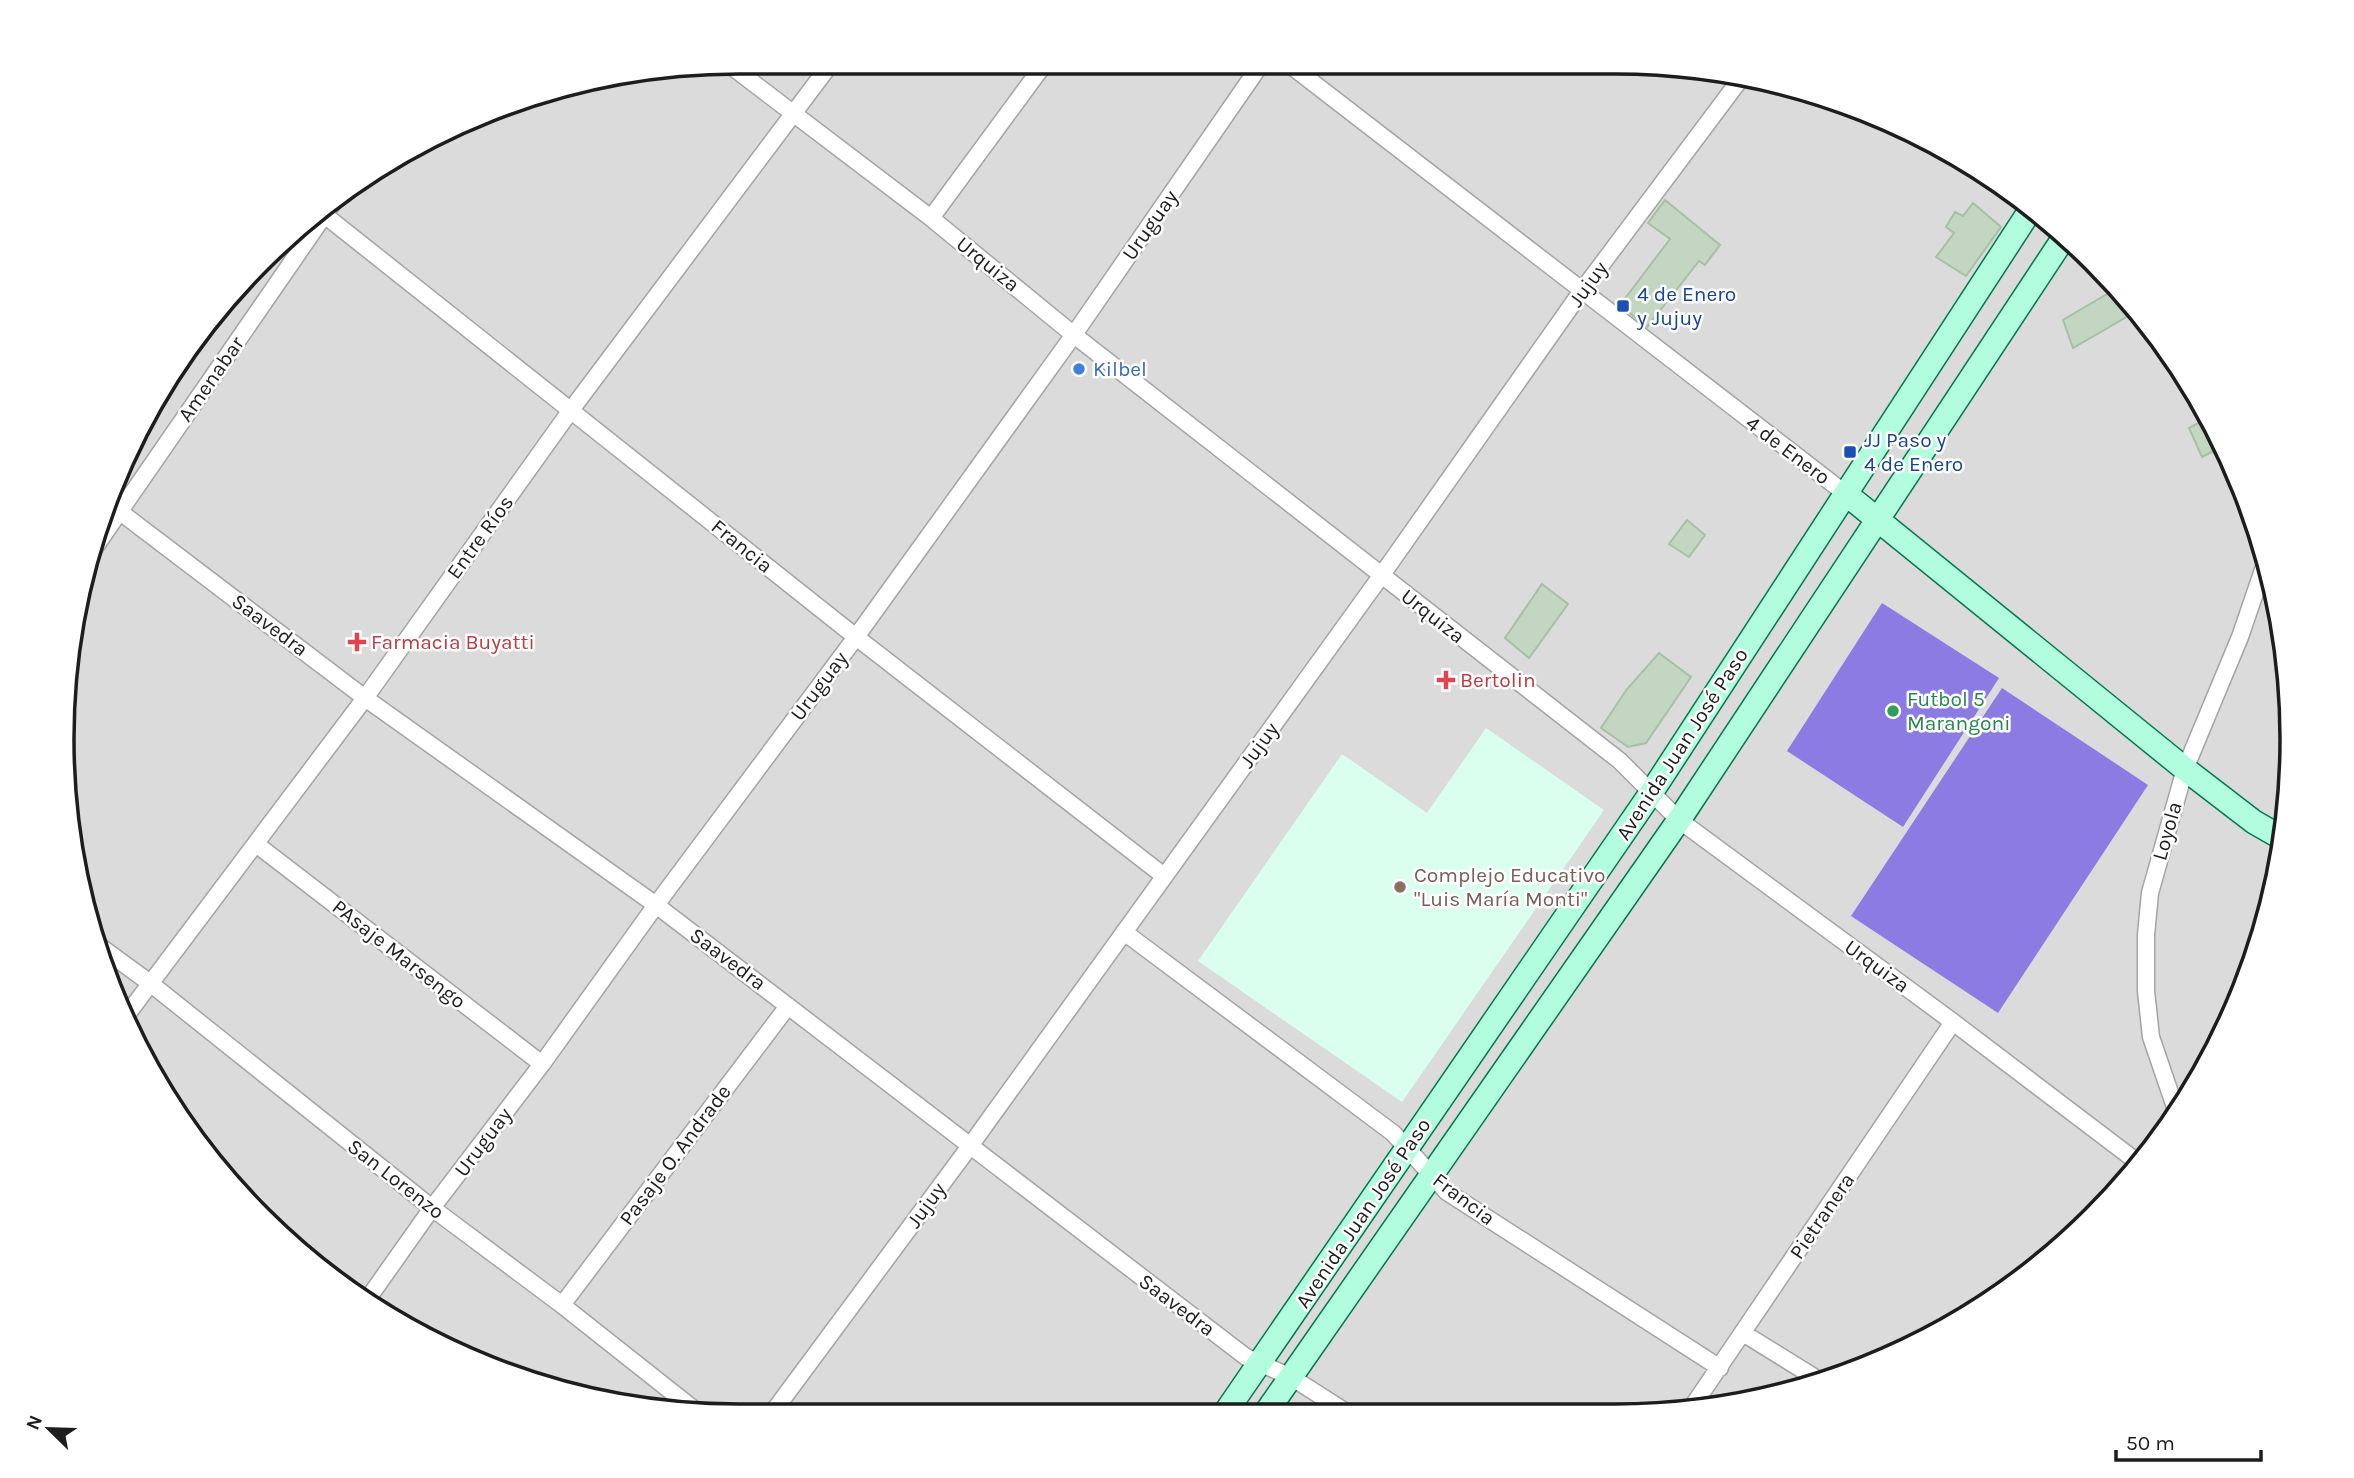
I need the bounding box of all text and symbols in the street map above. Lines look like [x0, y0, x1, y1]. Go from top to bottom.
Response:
street label: Uruguay [1117, 185, 1183, 265]
street label: Urquiza [952, 231, 1024, 297]
street label: Jujuy [1564, 256, 1613, 311]
place label: 4 de Enero y Jujuy [1636, 282, 1736, 330]
marker: 4 de Enero y Jujuy [1615, 298, 1631, 314]
street label: Amenabar [173, 332, 249, 426]
place label: Kilbel [1093, 357, 1147, 381]
marker: Kilbel [1071, 361, 1087, 377]
street label: 4 de Enero [1741, 411, 1835, 489]
place label: JJ Paso y 4 de Enero [1864, 428, 1963, 476]
marker: JJ Paso y 4 de Enero [1842, 444, 1858, 460]
street label: Entre Ríos [442, 491, 518, 583]
street label: Francia [707, 514, 777, 578]
street label: Urquiza [1396, 584, 1470, 648]
street label: Saavedra [227, 589, 313, 661]
place label: Farmacia Buyatti [371, 630, 535, 654]
marker: Farmacia Buyatti [349, 634, 365, 650]
street label: Avenida Juan José Paso [1611, 644, 1753, 844]
street label: Uruguay [785, 647, 853, 725]
place label: Bertolin [1460, 668, 1536, 692]
marker: Bertolin [1438, 672, 1454, 688]
place label: Futbol 5 Marangoni [1907, 687, 2010, 735]
marker: Futbol 5 Marangoni [1885, 703, 1901, 719]
street label: Jujuy [1235, 717, 1284, 772]
street label: Loyola [2147, 799, 2187, 863]
place label: Complejo Educativo "Luis María Monti" [1414, 863, 1606, 911]
marker: Complejo Educativo "Luis María Monti" [1392, 879, 1408, 895]
street label: PAsaje Marsengo [328, 894, 470, 1014]
street label: Saavedra [685, 923, 771, 995]
street label: Urquiza [1840, 935, 1914, 997]
street label: Pasaje O. Andrade [614, 1080, 736, 1230]
street label: Uruguay [449, 1103, 517, 1181]
street label: Avenida Juan José Paso [1290, 1114, 1436, 1312]
street label: San Lorenzo [343, 1134, 449, 1224]
street label: Francia [1428, 1168, 1500, 1230]
street label: Pietranera [1785, 1169, 1859, 1263]
street label: Jujuy [902, 1177, 951, 1232]
street label: Saavedra [1134, 1269, 1220, 1341]
north arrow [14, 1394, 84, 1464]
text: N [21, 1412, 47, 1433]
scale bar [2116, 1418, 2261, 1462]
text: 50 m [2126, 1431, 2175, 1455]

